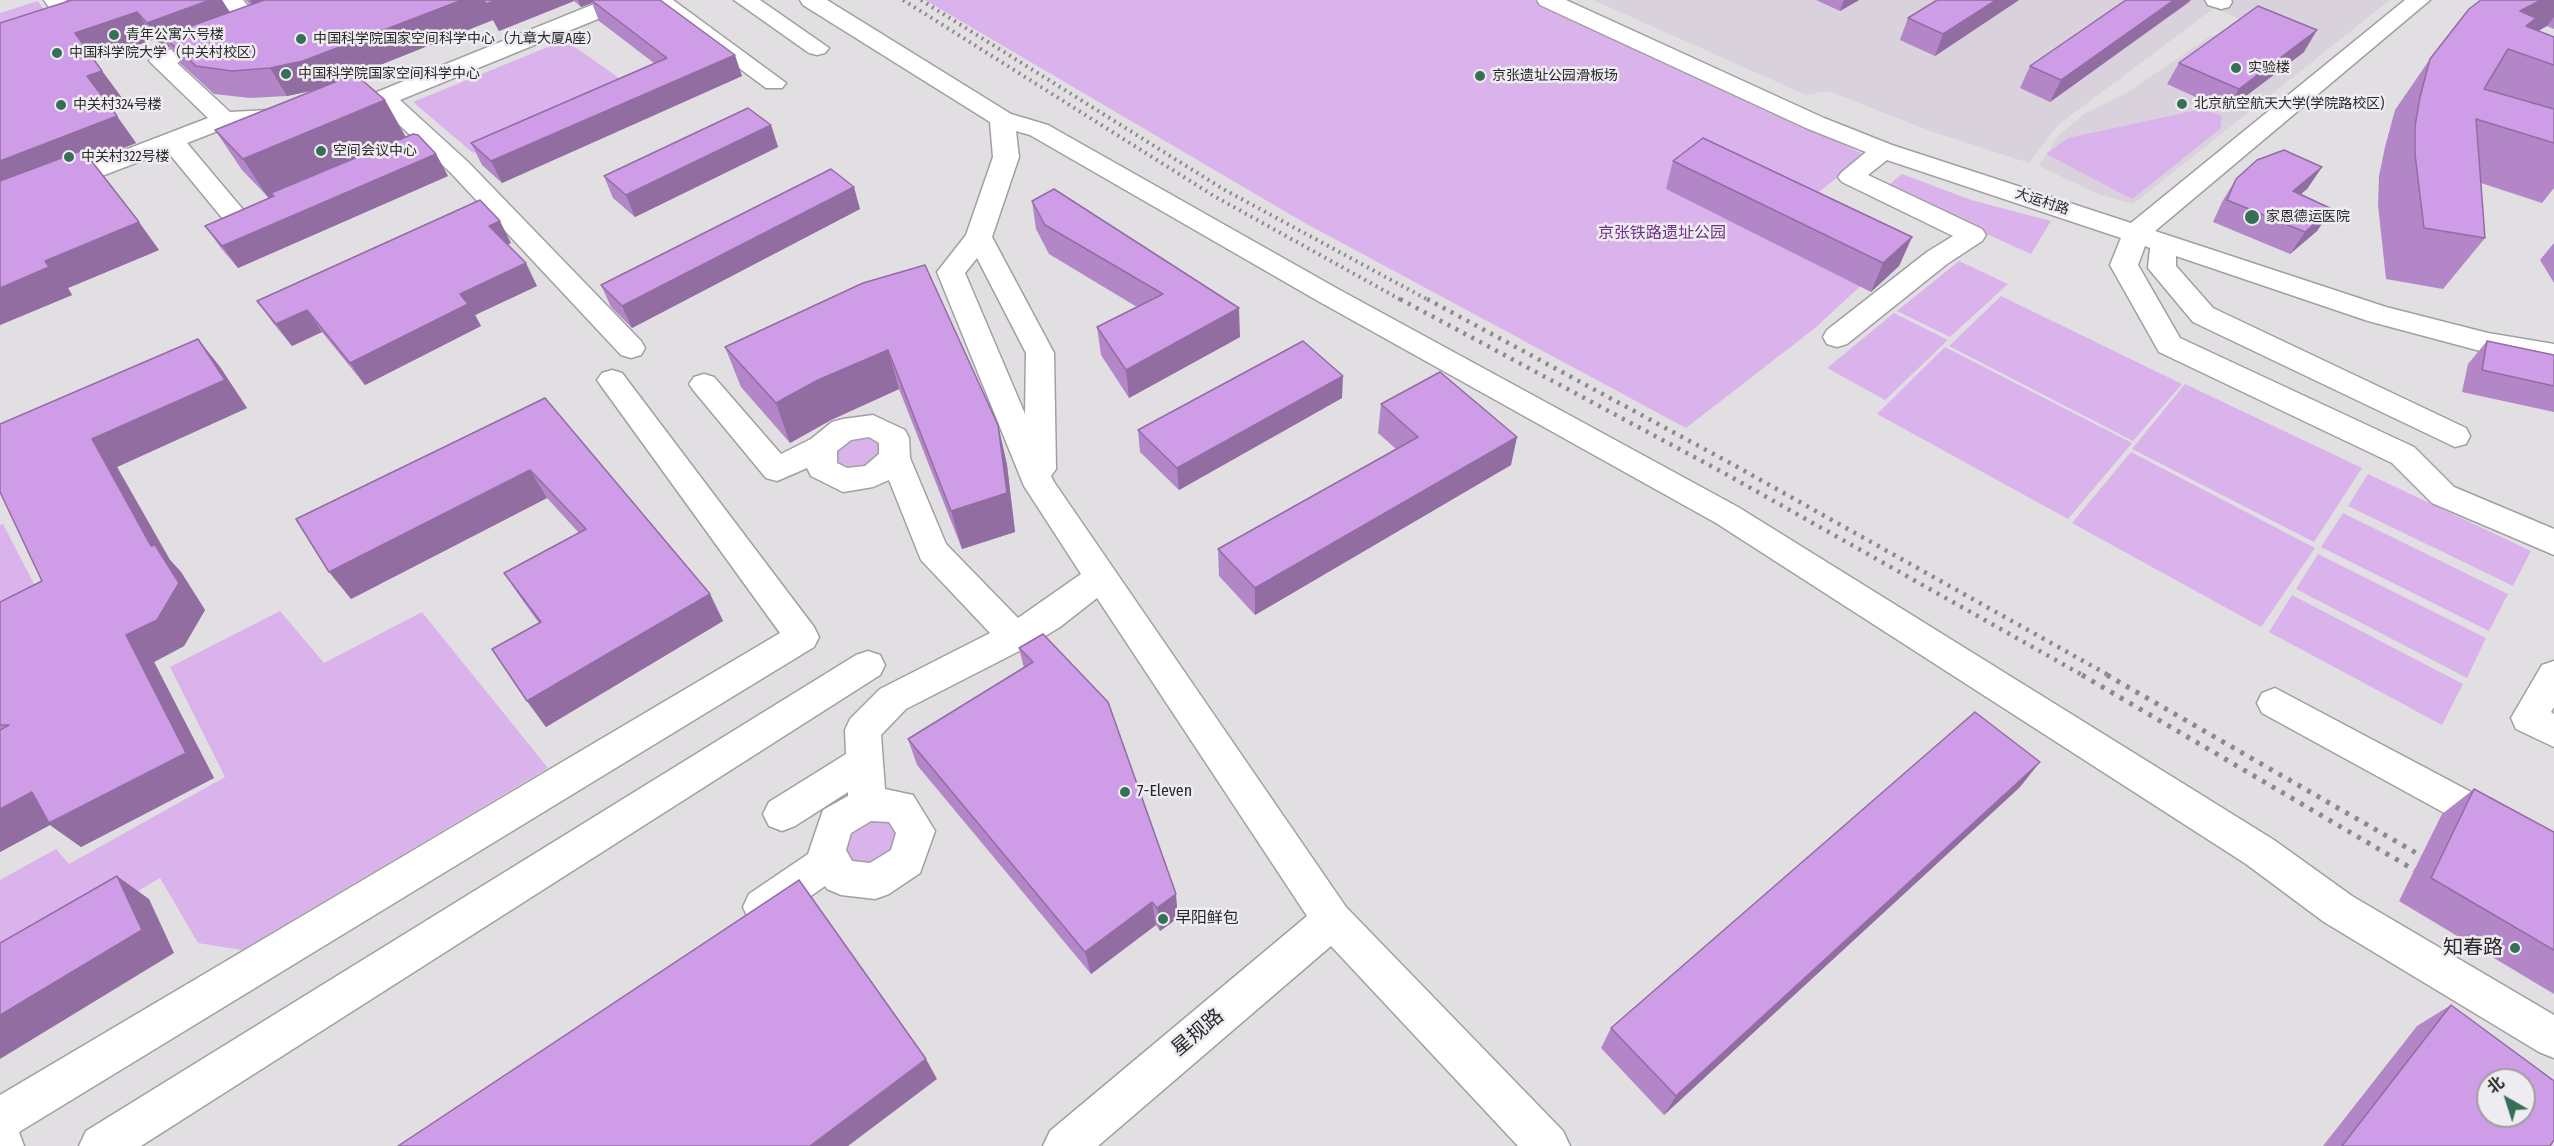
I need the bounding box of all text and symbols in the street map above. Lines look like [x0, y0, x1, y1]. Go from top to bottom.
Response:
place label: 青年公寓六号楼 [126, 27, 224, 43]
marker: 青年公寓六号楼 [107, 28, 121, 42]
place label: 中国科学院国家空间科学中心（九章大厦A座） [313, 31, 600, 47]
marker: 中国科学院国家空间科学中心（九章大厦A座） [294, 32, 308, 46]
place label: 中国科学院大学（中关村校区） [69, 45, 265, 61]
marker: 中国科学院大学（中关村校区） [50, 46, 64, 60]
place label: 实验楼 [2248, 60, 2290, 76]
marker: 实验楼 [2229, 61, 2243, 75]
place label: 中国科学院国家空间科学中心 [298, 66, 480, 82]
marker: 中国科学院国家空间科学中心 [279, 67, 293, 81]
place label: 京张遗址公园滑板场 [1492, 68, 1618, 84]
marker: 京张遗址公园滑板场 [1473, 69, 1487, 83]
place label: 北京航空航天大学(学院路校区) [2194, 96, 2384, 112]
place label: 中关村324号楼 [73, 97, 162, 113]
marker: 北京航空航天大学(学院路校区) [2175, 97, 2189, 111]
marker: 中关村324号楼 [54, 98, 68, 112]
place label: 空间会议中心 [333, 143, 417, 159]
marker: 空间会议中心 [314, 144, 328, 158]
place label: 中关村322号楼 [81, 149, 170, 165]
marker: 中关村322号楼 [62, 150, 76, 164]
street label: 大运村路 [2013, 185, 2071, 219]
marker: 家恩德运医院 [2243, 208, 2261, 226]
place label: 家恩德运医院 [2266, 209, 2350, 225]
park label: 京张铁路遗址公园 [1598, 224, 1726, 244]
place label: 7-Eleven [1137, 782, 1192, 802]
marker: 7-Eleven [1118, 785, 1132, 799]
place label: 早阳鲜包 [1175, 909, 1239, 929]
marker: 早阳鲜包 [1156, 912, 1170, 926]
place label: 知春路 [2443, 936, 2503, 960]
marker: 知春路 [2508, 941, 2522, 955]
street label: 星规路 [1167, 1005, 1229, 1061]
north arrow [2476, 1068, 2536, 1128]
text: 北 [2483, 1073, 2508, 1098]

